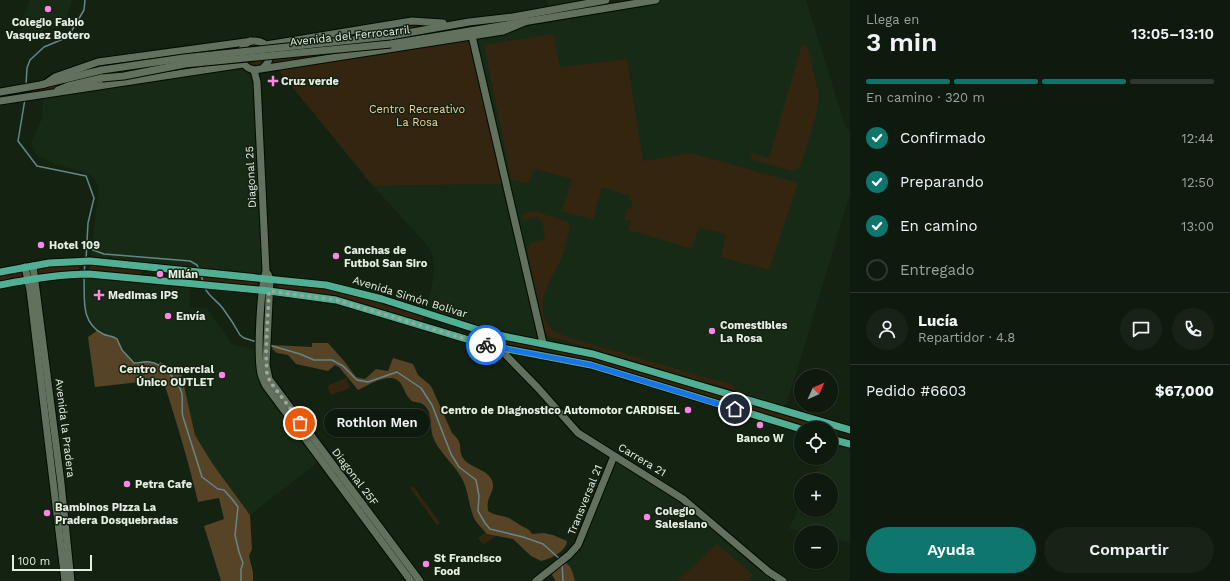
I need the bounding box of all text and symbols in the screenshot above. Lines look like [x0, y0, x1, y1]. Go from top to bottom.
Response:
marker: Colegio Fabio Vasquez Botero [43, 4, 53, 14]
text: Llega en [866, 12, 919, 27]
place label: Colegio Fabio Vasquez Botero [6, 16, 91, 42]
street label: Avenida del Ferrocarril [289, 23, 411, 49]
text: 13:05–13:10 [1131, 25, 1214, 43]
text: 3 min [866, 27, 937, 57]
place label: Cruz verde [281, 75, 339, 88]
marker: Cruz verde [268, 76, 278, 86]
text: En camino · 320 m [866, 90, 985, 105]
park label: Centro Recreativo La Rosa [369, 103, 465, 129]
icon: check [866, 127, 888, 149]
text: Confirmado [900, 129, 986, 147]
text: 12:44 [1182, 131, 1214, 146]
street label: Diagonal 25 [243, 146, 259, 208]
icon: check [866, 171, 888, 193]
text: Preparando [900, 173, 984, 191]
text: 12:50 [1182, 175, 1214, 190]
icon: check [866, 215, 888, 237]
text: En camino [900, 217, 977, 235]
text: 13:00 [1181, 219, 1214, 234]
place label: Hotel 109 [49, 239, 100, 252]
marker: Hotel 109 [36, 240, 46, 250]
place label: Canchas de Futbol San Siro [344, 244, 428, 270]
marker: Canchas de Futbol San Siro [331, 251, 341, 261]
text: Entregado [900, 261, 974, 279]
place label: Milán [168, 268, 198, 281]
marker: Milán [155, 269, 165, 279]
street label: Avenida Simón Bolívar [351, 273, 469, 321]
marker: Medimas IPS [93, 289, 105, 301]
place label: Medimas IPS [108, 289, 178, 302]
button: person [866, 308, 908, 350]
button: chat [1120, 308, 1162, 350]
button: phone [1172, 308, 1214, 350]
place label: Envía [176, 310, 206, 323]
marker: Envía [163, 311, 173, 321]
text: Lucía [918, 312, 958, 330]
place label: Comestibles La Rosa [720, 319, 788, 345]
courier [466, 325, 506, 365]
marker: Comestibles La Rosa [707, 326, 717, 336]
text: Repartidor · 4.8 [918, 330, 1015, 345]
icon: bike [475, 334, 497, 356]
place label: Centro Comercial Único OUTLET [119, 363, 214, 389]
north arrow [794, 369, 838, 413]
map controls [794, 369, 838, 569]
marker: Centro Comercial Único OUTLET [217, 370, 227, 380]
street label: Avenida la Pradera [52, 378, 78, 478]
text: Pedido #6603 [866, 382, 966, 400]
text: $67,000 [1155, 382, 1214, 400]
pin [718, 392, 752, 426]
icon: home [724, 398, 746, 420]
place label: Centro de Diagnostico Automotor CARDISEL [441, 404, 680, 417]
marker: Centro de Diagnostico Automotor CARDISEL [683, 405, 693, 415]
pin [283, 406, 317, 440]
callout: Rothlon Men [324, 409, 430, 437]
icon: bag [289, 412, 311, 434]
text: Rothlon Men [336, 415, 418, 430]
marker: Banco W [755, 420, 765, 430]
button: locate [794, 421, 838, 465]
place label: Banco W [736, 432, 784, 445]
street label: Carrera 21 [616, 441, 668, 479]
street label: Diagonal 25F [329, 446, 381, 509]
street label: Transversal 21 [565, 463, 605, 537]
button: + [794, 473, 838, 517]
place label: Petra Cafe [135, 478, 192, 491]
marker: Petra Cafe [122, 479, 132, 489]
place label: Bambinos Pizza La Pradera Dosquebradas [55, 501, 178, 527]
place label: Colegio Salesiano [655, 505, 708, 531]
marker: Bambinos Pizza La Pradera Dosquebradas [42, 508, 52, 518]
marker: Colegio Salesiano [642, 512, 652, 522]
button: − [794, 525, 838, 569]
button: Ayuda [866, 527, 1036, 573]
button: Compartir [1044, 527, 1214, 573]
place label: St Francisco Food [434, 552, 502, 578]
scale bar [12, 553, 92, 572]
text: 100 m [18, 555, 50, 568]
marker: St Francisco Food [421, 559, 431, 569]

